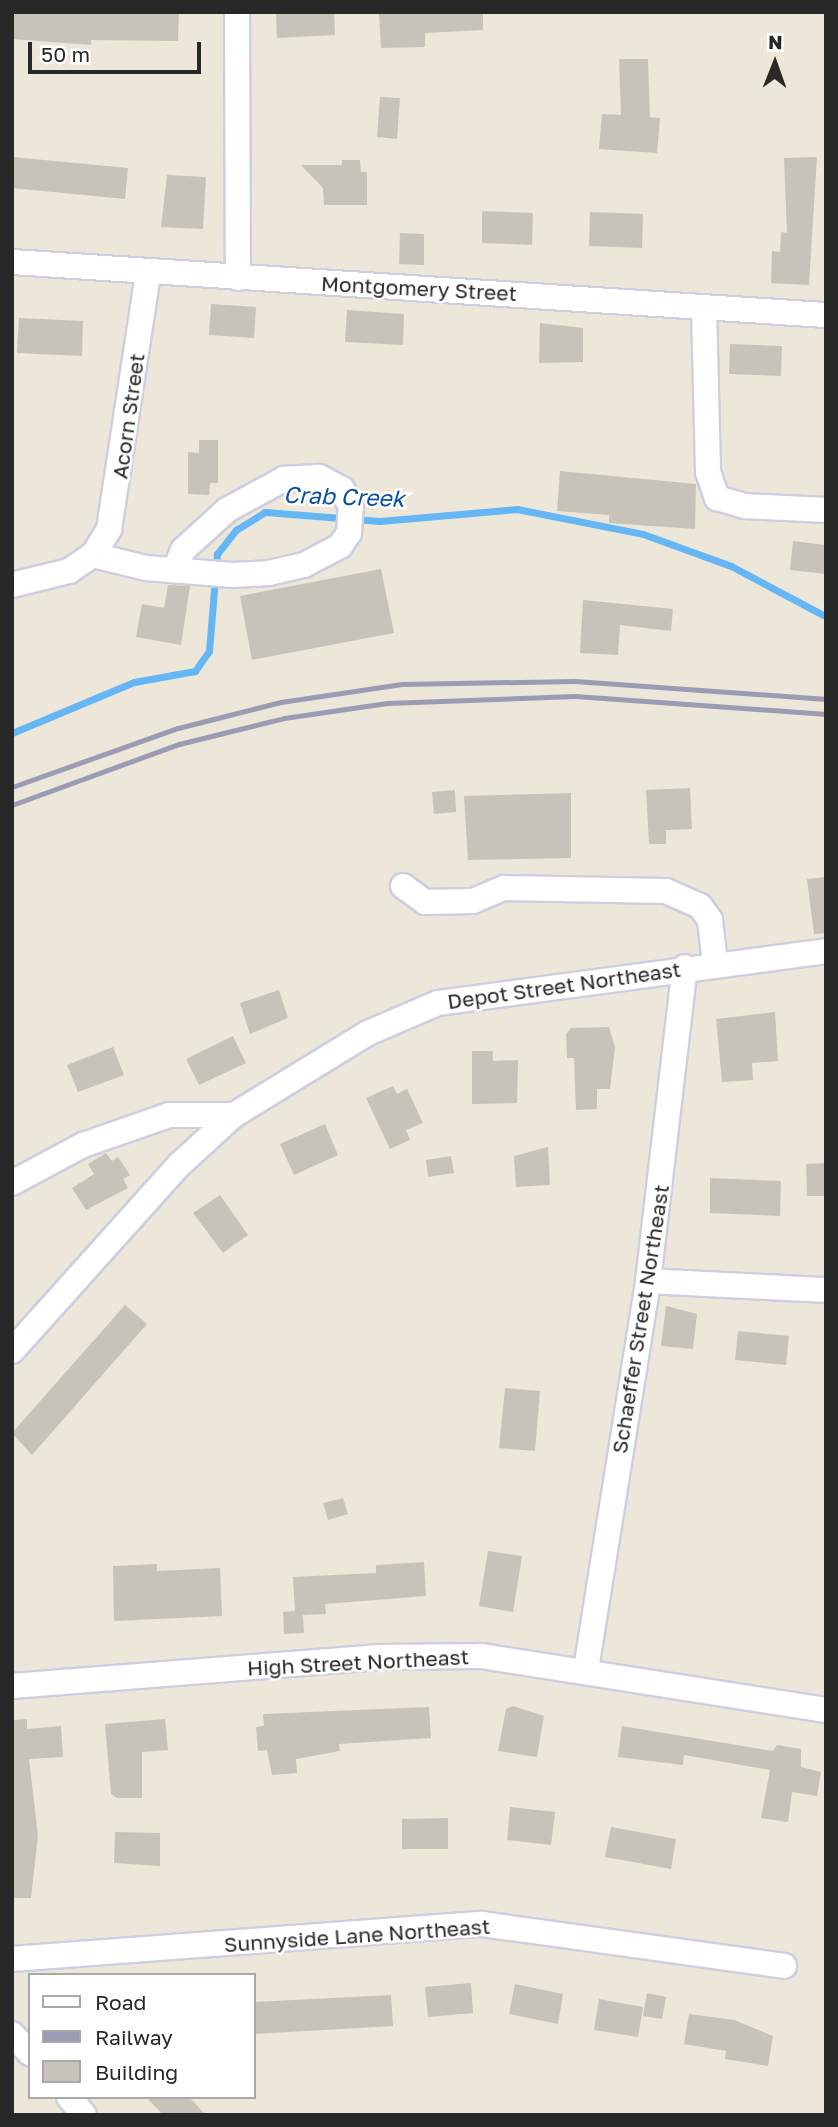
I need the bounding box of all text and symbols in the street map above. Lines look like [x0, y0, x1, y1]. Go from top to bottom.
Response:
scale bar [32, 28, 205, 72]
north arrow [740, 28, 810, 98]
text: N [768, 30, 783, 53]
text: 50 m [41, 41, 90, 67]
street label: Montgomery Street [320, 270, 518, 306]
street label: Acorn Street [107, 352, 149, 480]
water label: Crab Creek [283, 480, 405, 512]
street label: Depot Street Northeast [446, 956, 682, 1014]
street label: Schaeffer Street Northeast [606, 1183, 674, 1455]
street label: High Street Northeast [246, 1644, 470, 1680]
street label: Sunnyside Lane Northeast [223, 1913, 491, 1957]
legend [28, 1973, 256, 2099]
text: Road [95, 1989, 146, 2015]
text: Railway [95, 2024, 173, 2050]
text: Building [95, 2059, 178, 2085]

